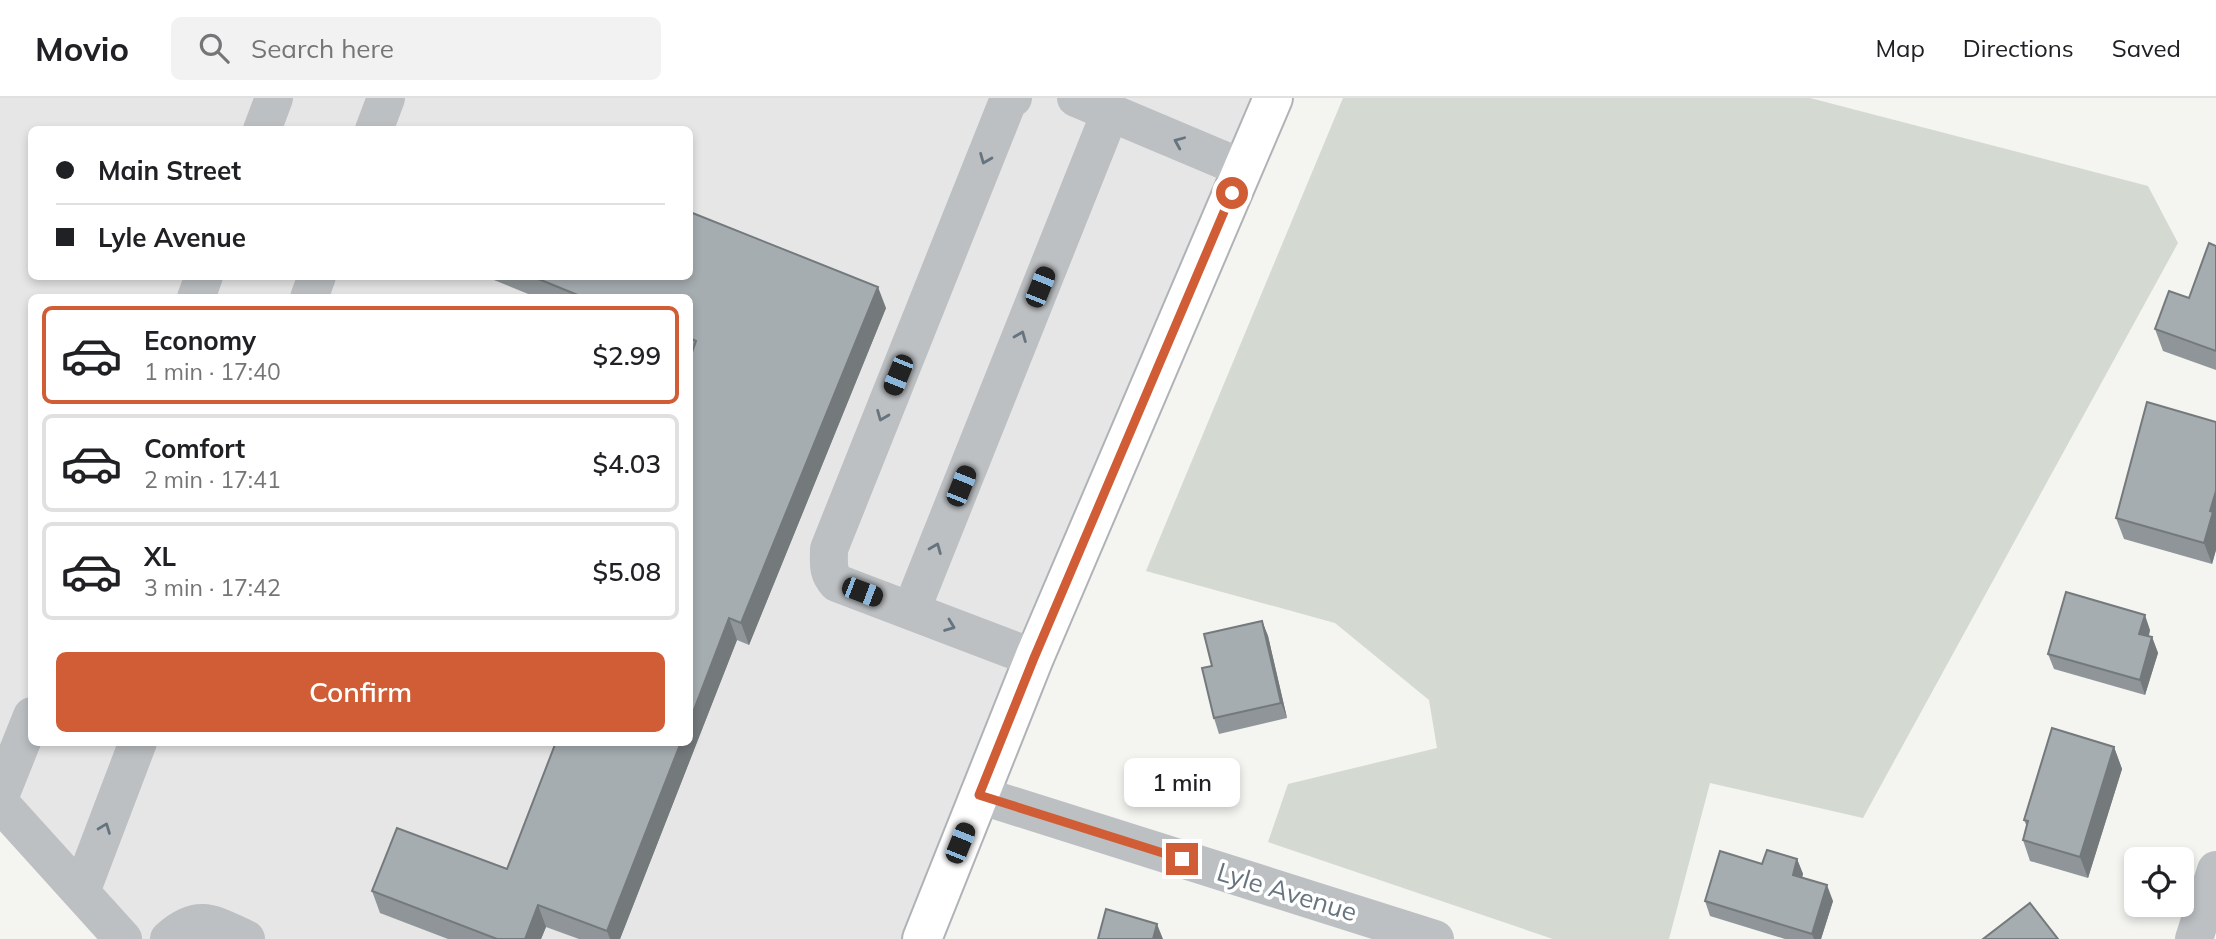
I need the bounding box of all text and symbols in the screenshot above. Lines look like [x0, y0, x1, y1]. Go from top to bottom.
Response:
search box [171, 17, 661, 80]
text: Movio [35, 28, 129, 69]
icon: search [195, 29, 233, 67]
text: Search here [251, 32, 394, 65]
text: Map [1875, 33, 1925, 63]
text: Directions [1963, 33, 2074, 63]
text: Saved [2112, 33, 2181, 63]
one-way arrow [1174, 136, 1187, 150]
one-way arrow [979, 152, 993, 164]
text: Main Street [98, 154, 241, 187]
route start [1216, 177, 1248, 209]
text: Lyle Avenue [98, 221, 246, 254]
car [1023, 264, 1058, 310]
icon: car [60, 324, 123, 387]
text: Economy [144, 324, 256, 357]
one-way arrow [1012, 331, 1026, 343]
text: $2.99 [592, 339, 661, 372]
car [881, 352, 916, 398]
text: 1 min · 17:40 [144, 357, 281, 386]
one-way arrow [877, 409, 891, 421]
icon: car [60, 432, 123, 495]
text: Comfort [144, 432, 245, 465]
text: $4.03 [592, 447, 661, 480]
car [944, 463, 979, 509]
text: 2 min · 17:41 [144, 465, 281, 494]
icon: car [60, 540, 123, 603]
text: XL [144, 540, 176, 573]
one-way arrow [928, 542, 942, 554]
text: $5.08 [592, 555, 661, 588]
text: 3 min · 17:42 [144, 573, 281, 602]
car [839, 575, 886, 609]
one-way arrow [943, 617, 955, 631]
button: Confirm [56, 652, 665, 732]
callout: 1 min [1124, 758, 1240, 806]
text: 1 min [1152, 768, 1212, 797]
car [943, 820, 978, 866]
one-way arrow [97, 822, 111, 834]
route end [1166, 843, 1198, 875]
map controls [2124, 847, 2194, 917]
button: locate [2124, 847, 2194, 917]
street label: Lyle Avenue [1213, 855, 1361, 928]

